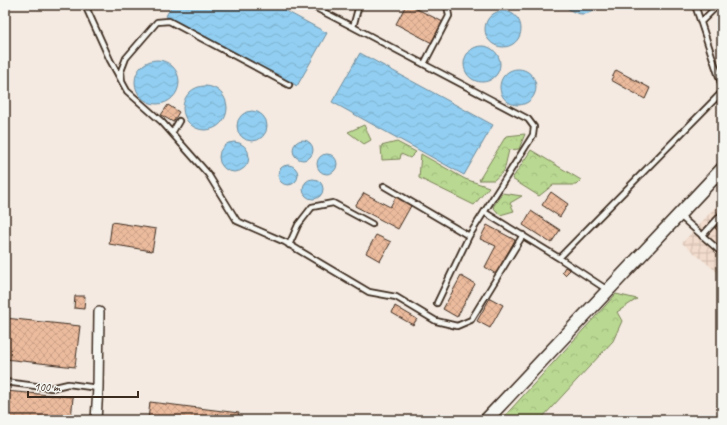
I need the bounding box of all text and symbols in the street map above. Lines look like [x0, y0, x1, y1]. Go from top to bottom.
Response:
scale bar [28, 373, 138, 399]
text: 100 m [34, 379, 61, 395]

